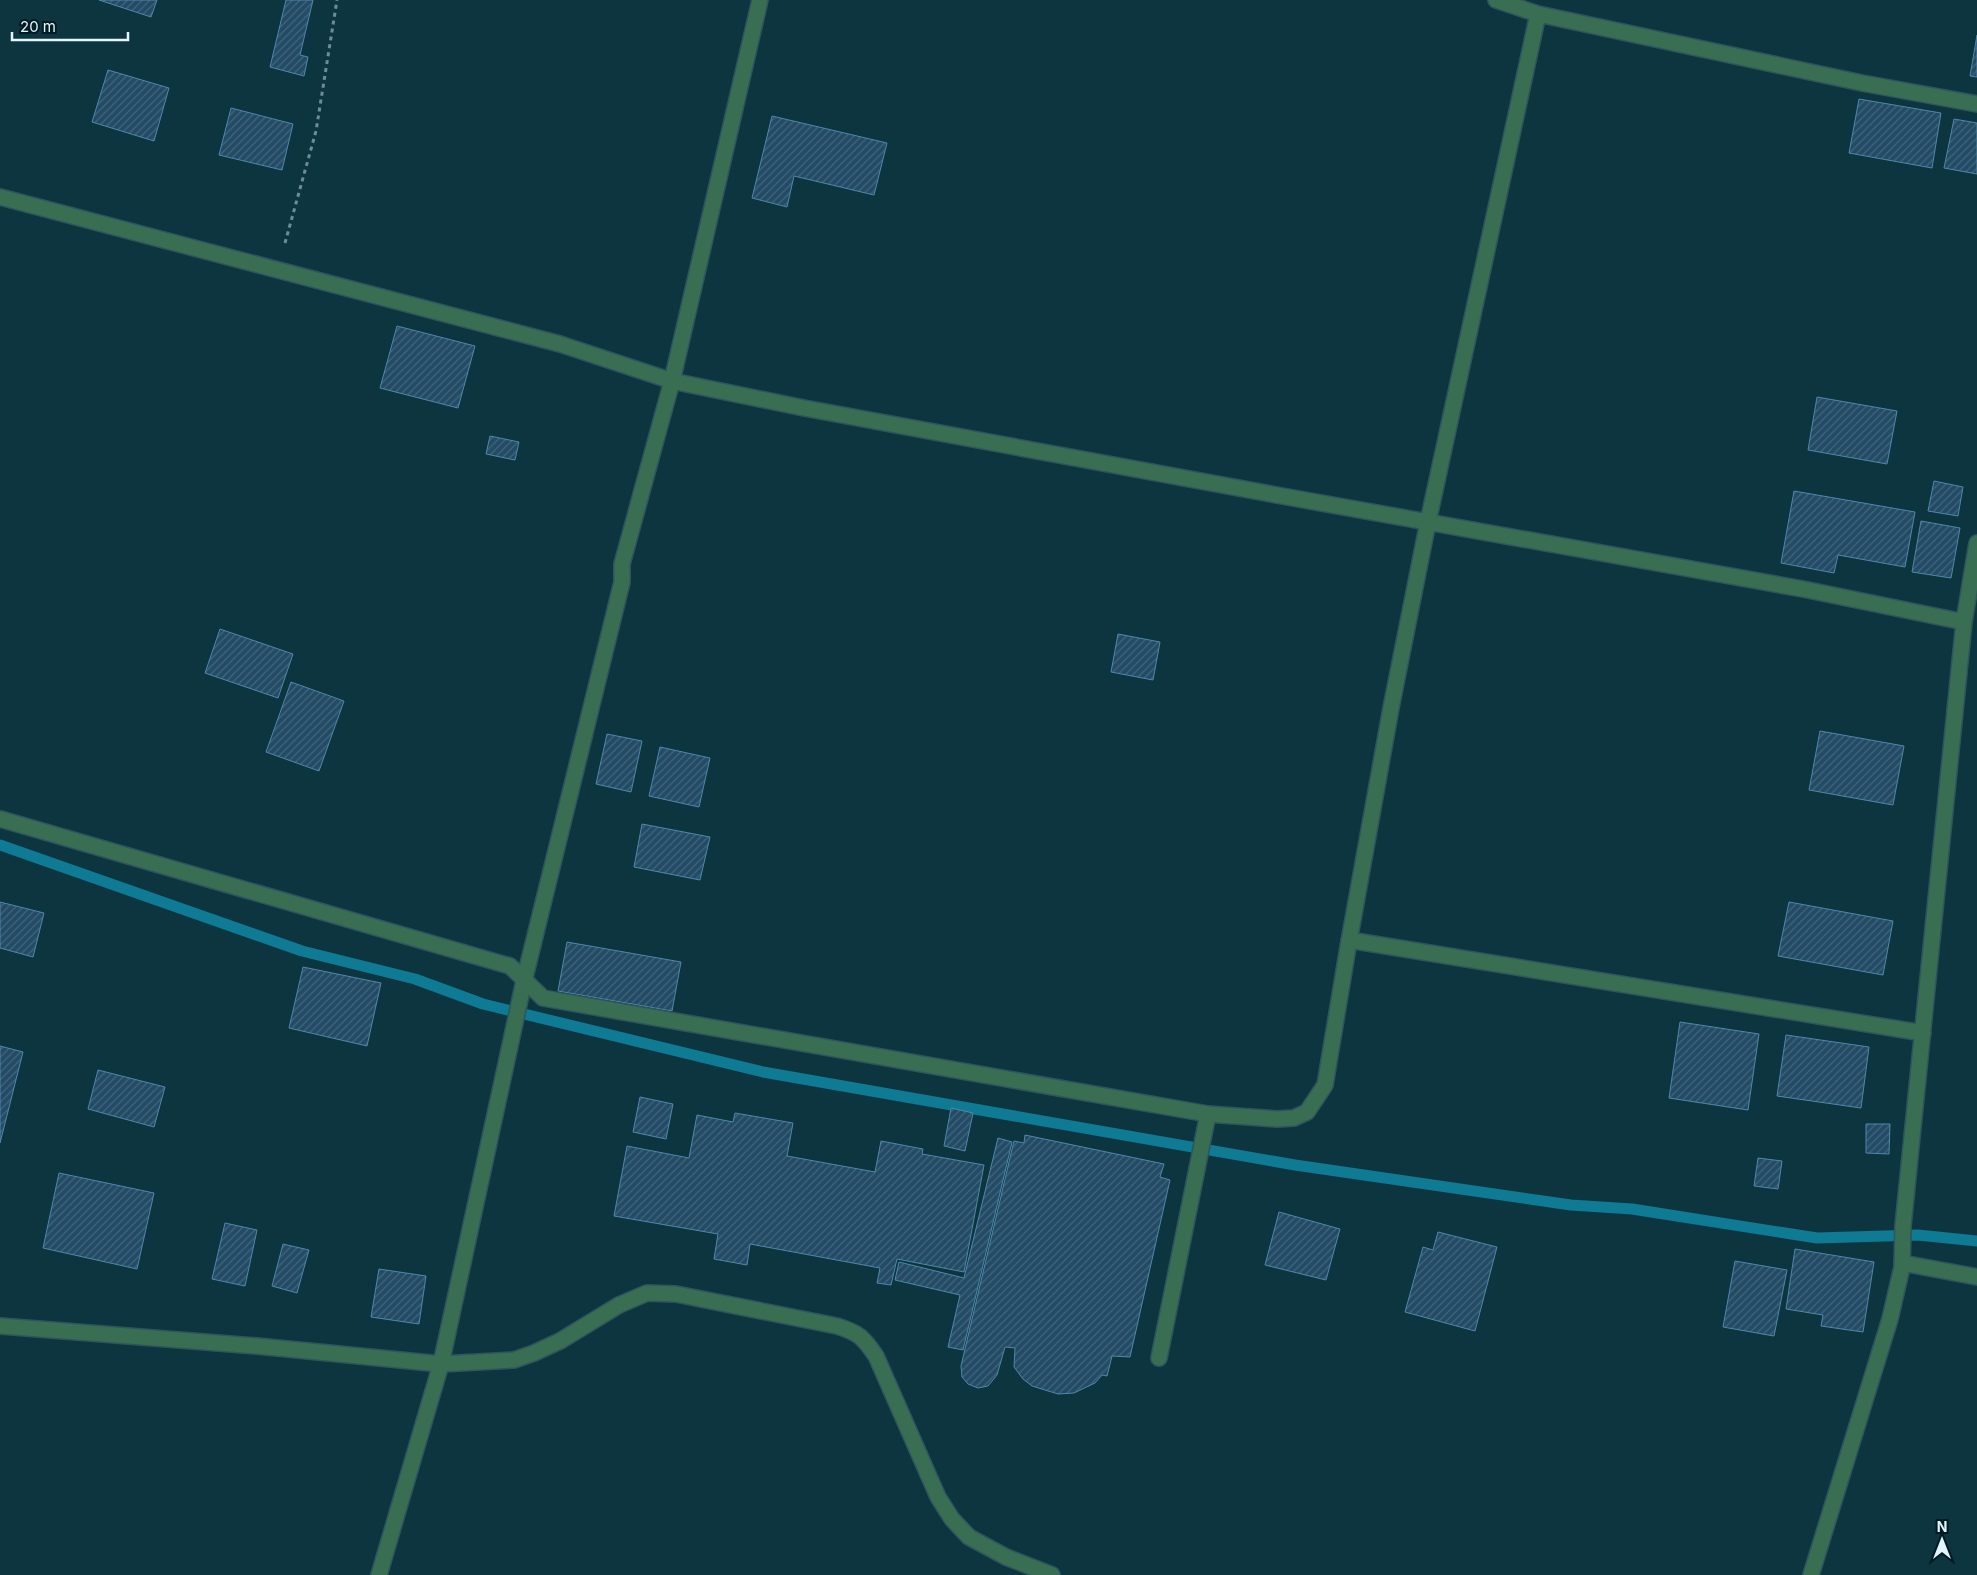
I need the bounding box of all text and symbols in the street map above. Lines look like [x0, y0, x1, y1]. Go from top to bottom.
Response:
scale bar [12, 10, 129, 42]
text: 20 m [20, 17, 56, 36]
north arrow [1917, 1515, 1967, 1565]
text: N [1937, 1518, 1947, 1535]

